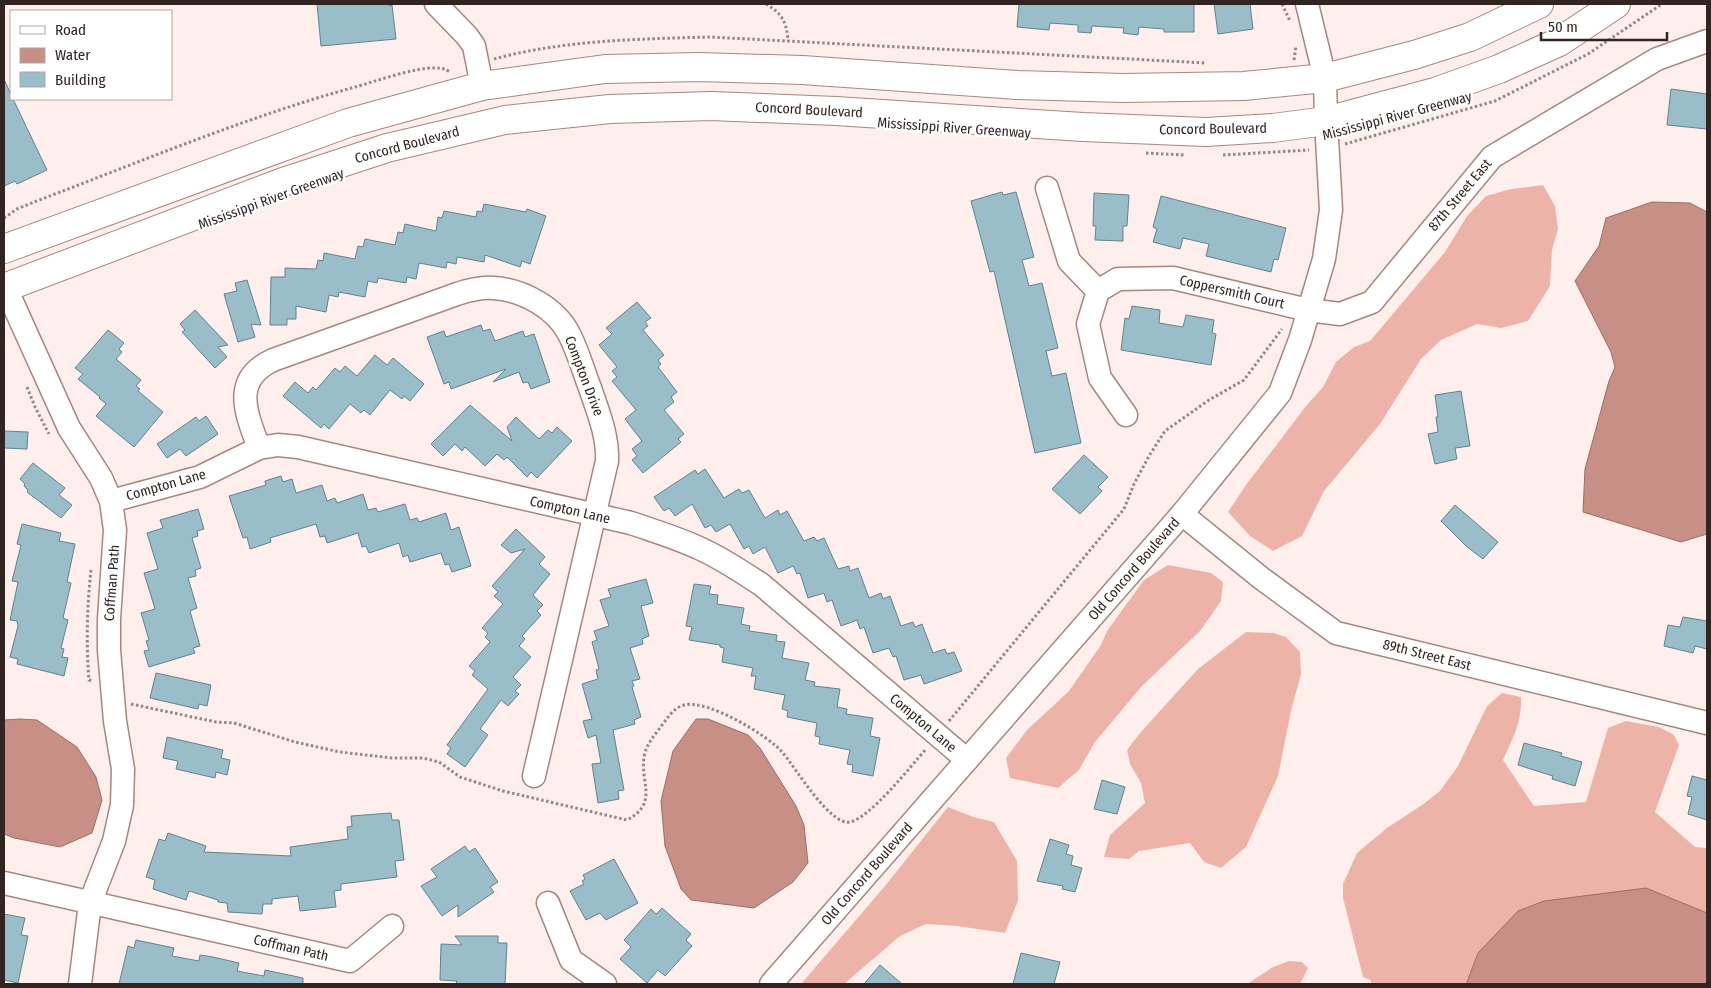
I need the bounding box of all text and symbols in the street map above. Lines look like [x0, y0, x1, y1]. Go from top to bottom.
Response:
legend [10, 10, 172, 100]
scale bar [1541, 10, 1667, 42]
text: 50 m [1548, 18, 1578, 36]
text: Road [55, 21, 86, 39]
text: Water [55, 46, 91, 64]
text: Building [55, 71, 106, 89]
street label: Mississippi River Greenway [1320, 88, 1474, 144]
street label: Concord Boulevard [755, 99, 863, 121]
street label: Mississippi River Greenway [877, 114, 1032, 142]
street label: Concord Boulevard [1159, 120, 1267, 138]
street label: Concord Boulevard [353, 123, 461, 167]
street label: 87th Street East [1425, 155, 1495, 235]
street label: Mississippi River Greenway [196, 164, 347, 233]
street label: Coppersmith Court [1178, 272, 1287, 312]
street label: Compton Drive [561, 334, 607, 419]
street label: Compton Lane [124, 465, 208, 504]
street label: Compton Lane [528, 492, 612, 528]
street label: Old Concord Boulevard [1085, 514, 1183, 624]
street label: Coffman Path [101, 544, 123, 622]
street label: 89th Street East [1381, 636, 1473, 674]
street label: Compton Lane [886, 690, 960, 756]
street label: Old Concord Boulevard [818, 819, 916, 929]
street label: Coffman Path [252, 931, 330, 965]

